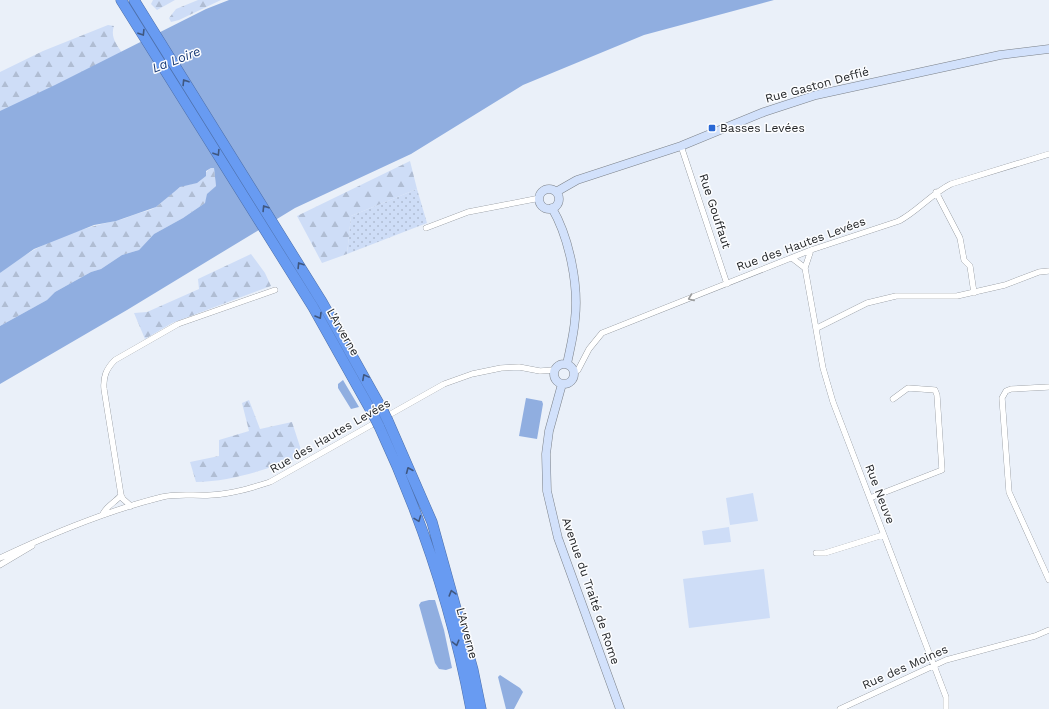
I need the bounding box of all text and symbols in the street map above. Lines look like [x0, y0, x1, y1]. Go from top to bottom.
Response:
one-way arrow [138, 29, 145, 36]
water label: La Loire [150, 43, 202, 76]
street label: Rue Gaston Deffié [764, 64, 871, 106]
one-way arrow [183, 79, 190, 86]
place label: Basses Levées [720, 121, 805, 135]
marker: Basses Levées [707, 123, 717, 133]
one-way arrow [212, 149, 220, 156]
street label: Rue Gouffaut [696, 172, 734, 250]
one-way arrow [262, 205, 269, 212]
street label: Rue des Hautes Levées [734, 214, 868, 274]
one-way arrow [297, 262, 304, 269]
one-way arrow [687, 293, 695, 301]
street label: L'Arverne [324, 306, 362, 358]
one-way arrow [314, 312, 322, 319]
one-way arrow [362, 374, 370, 381]
street label: Rue des Hautes Levées [267, 396, 393, 476]
street label: Rue Neuve [862, 462, 898, 526]
one-way arrow [406, 467, 414, 474]
one-way arrow [413, 516, 421, 523]
street label: Avenue du Traité de Rome [559, 516, 623, 666]
one-way arrow [448, 589, 457, 596]
street label: L'Arverne [453, 606, 481, 660]
one-way arrow [452, 640, 460, 646]
street label: Rue des Moines [860, 642, 950, 692]

